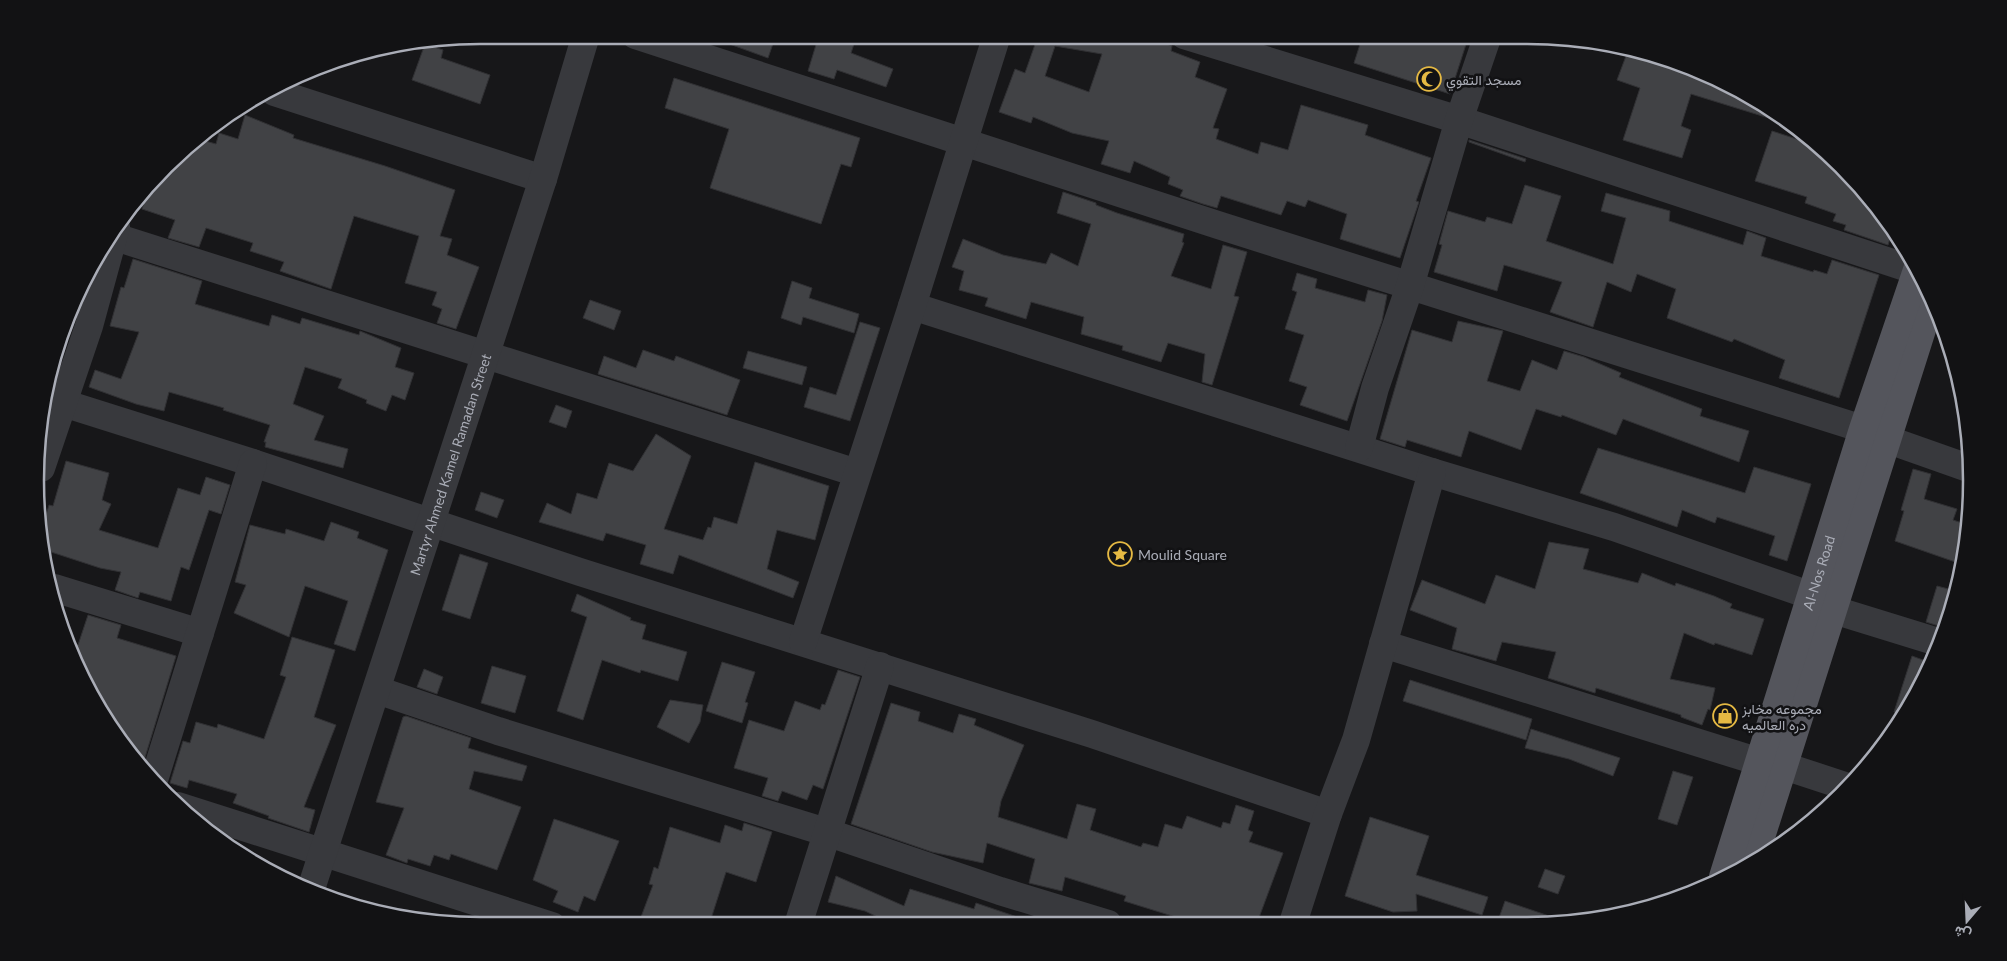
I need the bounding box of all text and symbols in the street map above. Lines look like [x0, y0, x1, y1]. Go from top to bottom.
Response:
mosque icon: مسجد التقوي [1416, 66, 1442, 92]
place label: مسجد التقوي [1446, 71, 1522, 92]
street label: Martyr Ahmed Kamel Ramadan Street [406, 351, 494, 577]
street label: Al-Nos Road [1799, 533, 1838, 612]
place icon: Moulid Square [1107, 541, 1133, 567]
place label: Moulid Square [1138, 546, 1227, 563]
place label: مجموعه مخابز دره العالميه [1741, 700, 1822, 734]
shop icon: مجموعه مخابز دره العالميه [1712, 703, 1738, 729]
north arrow [1942, 896, 1992, 946]
text: ش [1952, 922, 1974, 945]

